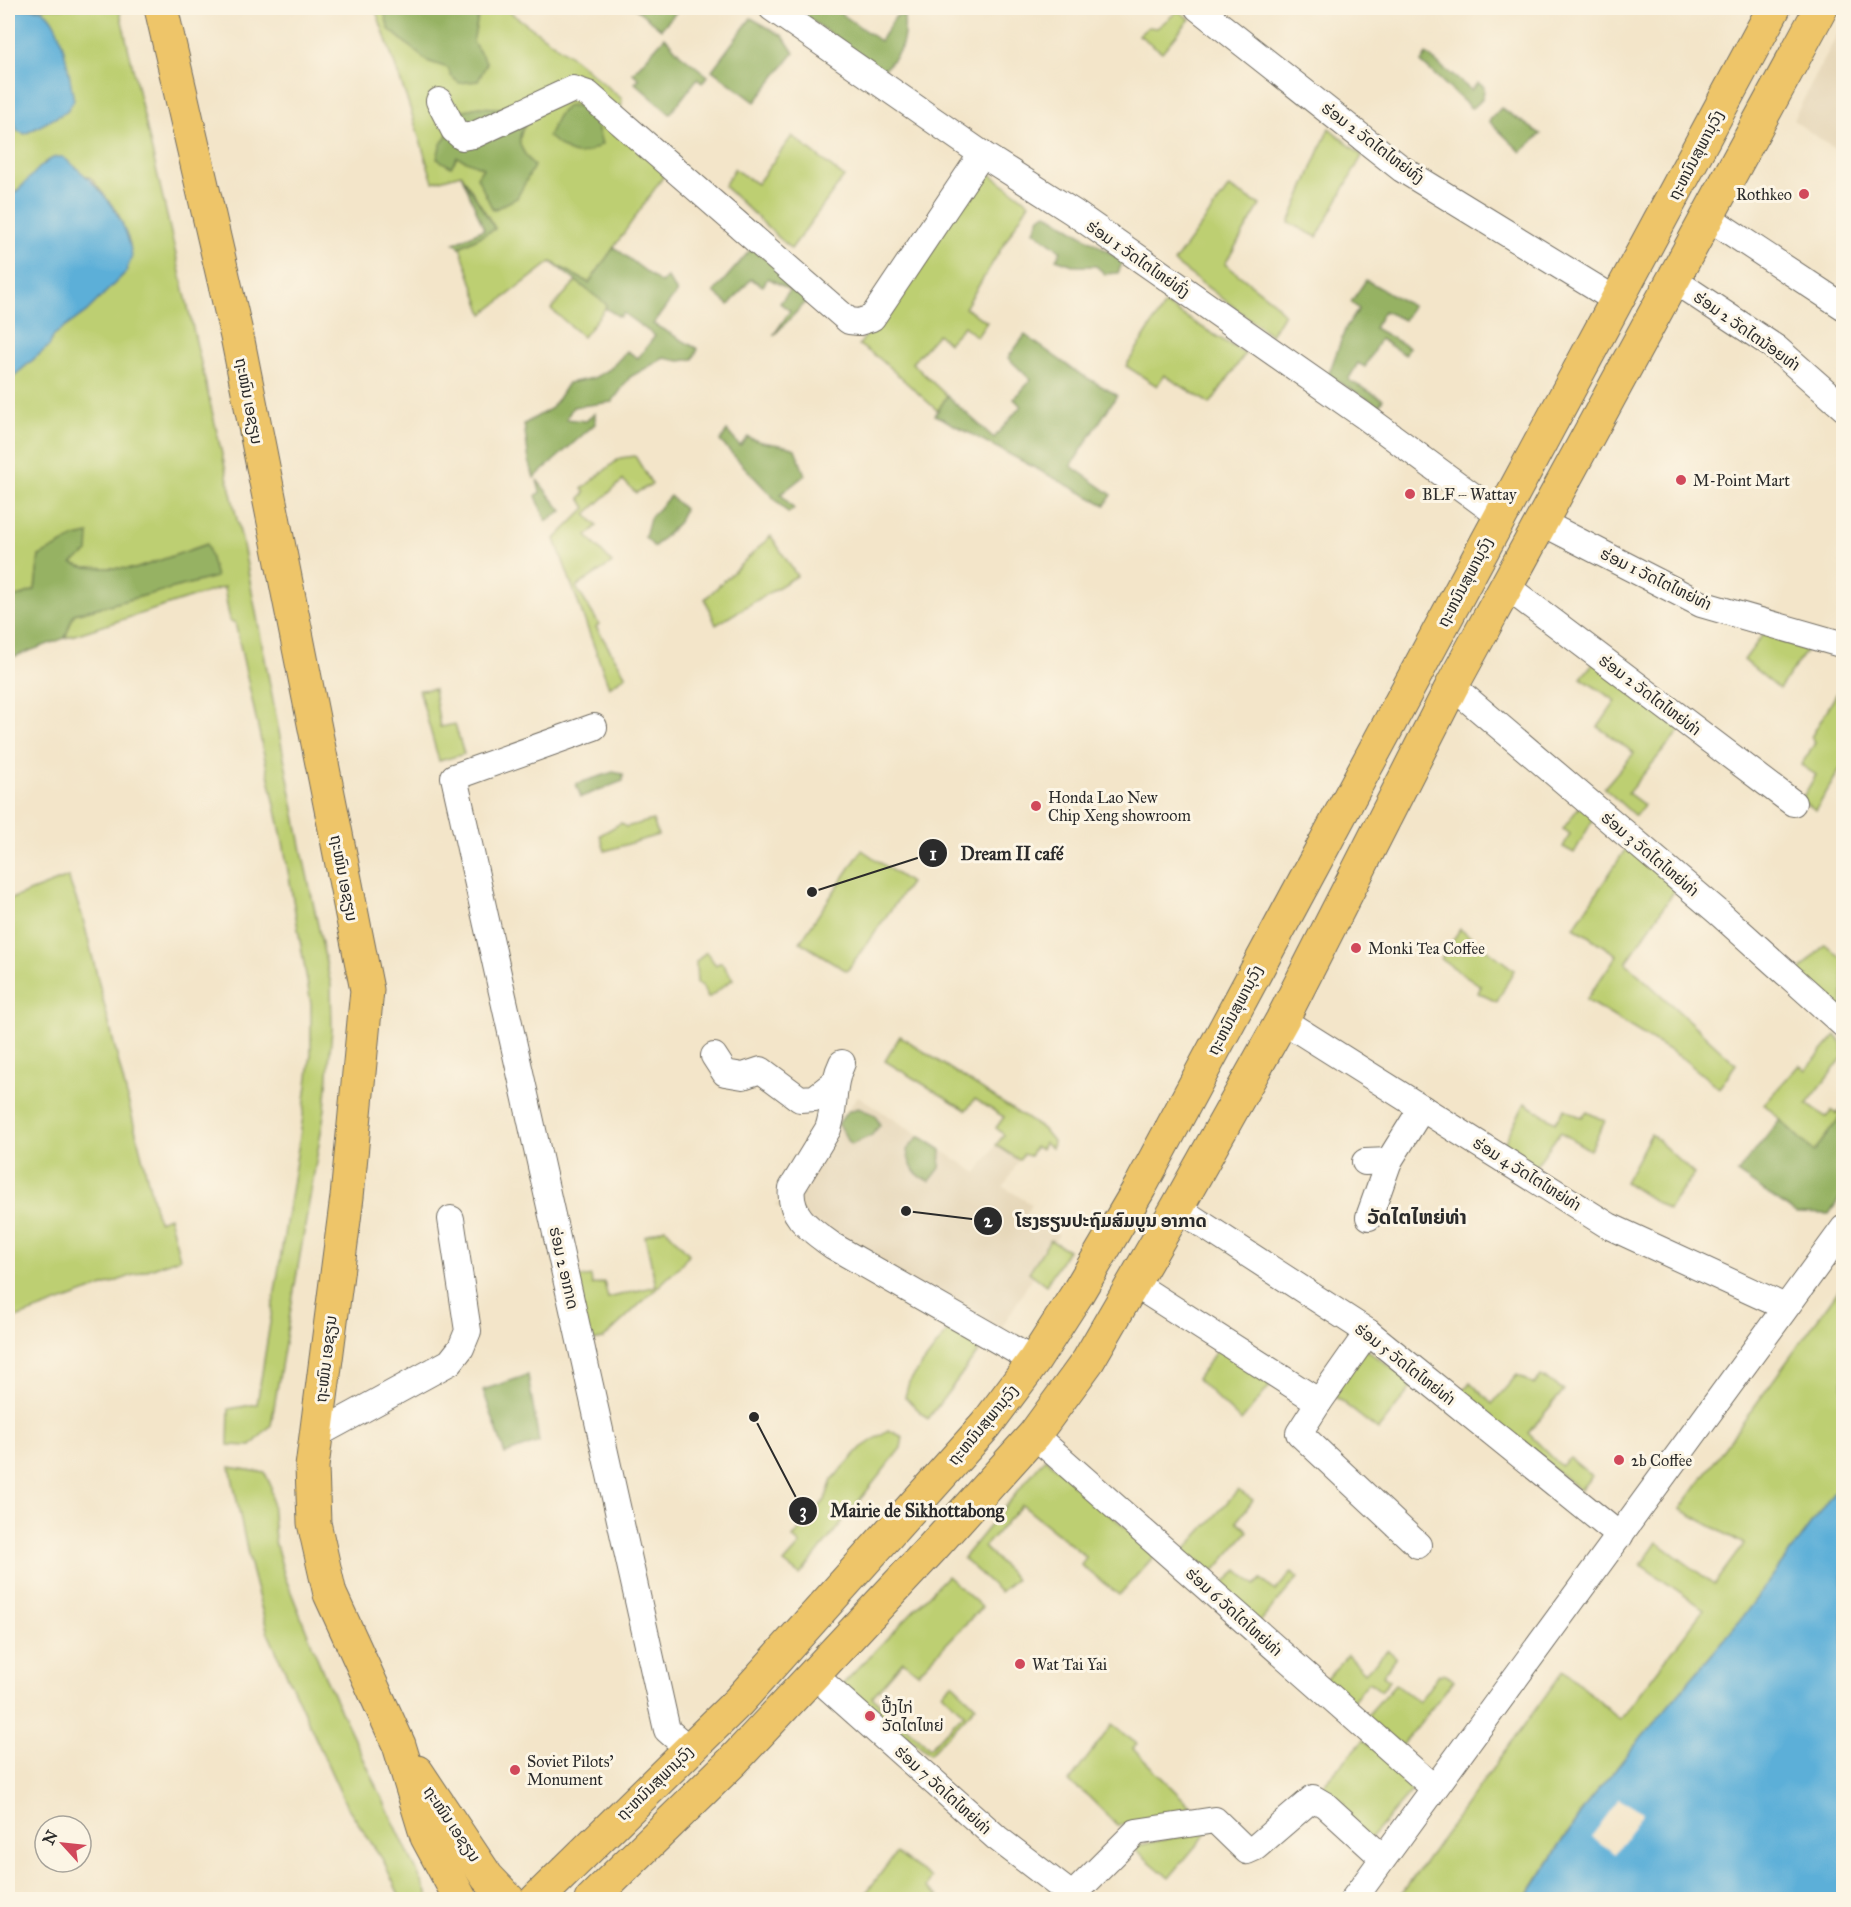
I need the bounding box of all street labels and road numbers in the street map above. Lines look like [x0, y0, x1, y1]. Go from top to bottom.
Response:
street label: ຮ່ອມ 2 ວັດໄຕໄຫຍ່ທົ່ງ [1318, 97, 1429, 188]
street label: ຖະຫນົນສຸພານຸວົງ [1664, 107, 1729, 204]
street label: ຮ່ອມ 1 ວັດໄຕໄຫຍ່ທົ່ງ [1083, 215, 1195, 302]
street label: ຮ່ອມ 2 ວັດໄຕນ້ອຍທ່າ [1690, 287, 1804, 375]
street label: ຖະໜົນ ເອຊຽນ [230, 356, 267, 446]
street label: ຖະຫນົນສຸພານຸວົງ [1433, 534, 1498, 631]
street label: ຮ່ອມ 1 ວັດໄຕໄຫຍ່ທ່າ [1597, 544, 1715, 614]
street label: ຮ່ອມ 2 ວັດໄຕໄຫຍ່ທ່າ [1595, 650, 1705, 740]
street label: ຮ່ອມ 3 ວັດໄຕໄຫຍ່ທ່າ [1597, 808, 1703, 900]
street label: ຖະໜົນ ເອຊຽນ [325, 833, 362, 923]
street label: ຖະຫນົນສຸພານຸວົງ [1203, 962, 1268, 1059]
street label: ຮ່ອມ 4 ວັດໄຕໄຫຍ່ທ່າ [1469, 1133, 1585, 1215]
street label: ຮ່ອມ 2 ອາກາດ [545, 1225, 583, 1311]
street label: ຖະໜົນ ເອຊຽນ [311, 1314, 342, 1404]
street label: ຮ່ອມ 5 ວັດໄຕໄຫຍ່ທ່າ [1351, 1319, 1459, 1409]
street label: ຖະຫນົນສຸພານຸວົງ [944, 1381, 1023, 1470]
street label: ຮ່ອມ 6 ວັດໄຕໄຫຍ່ທ່າ [1182, 1564, 1286, 1660]
street label: ຖະຫນົນສຸພານຸວົງ [613, 1742, 698, 1825]
street label: ຮ່ອມ 7 ວັດໄຕໄຫຍ່ທ່າ [891, 1742, 995, 1838]
street label: ຖະໜົນ ເອຊຽນ [419, 1782, 484, 1866]

